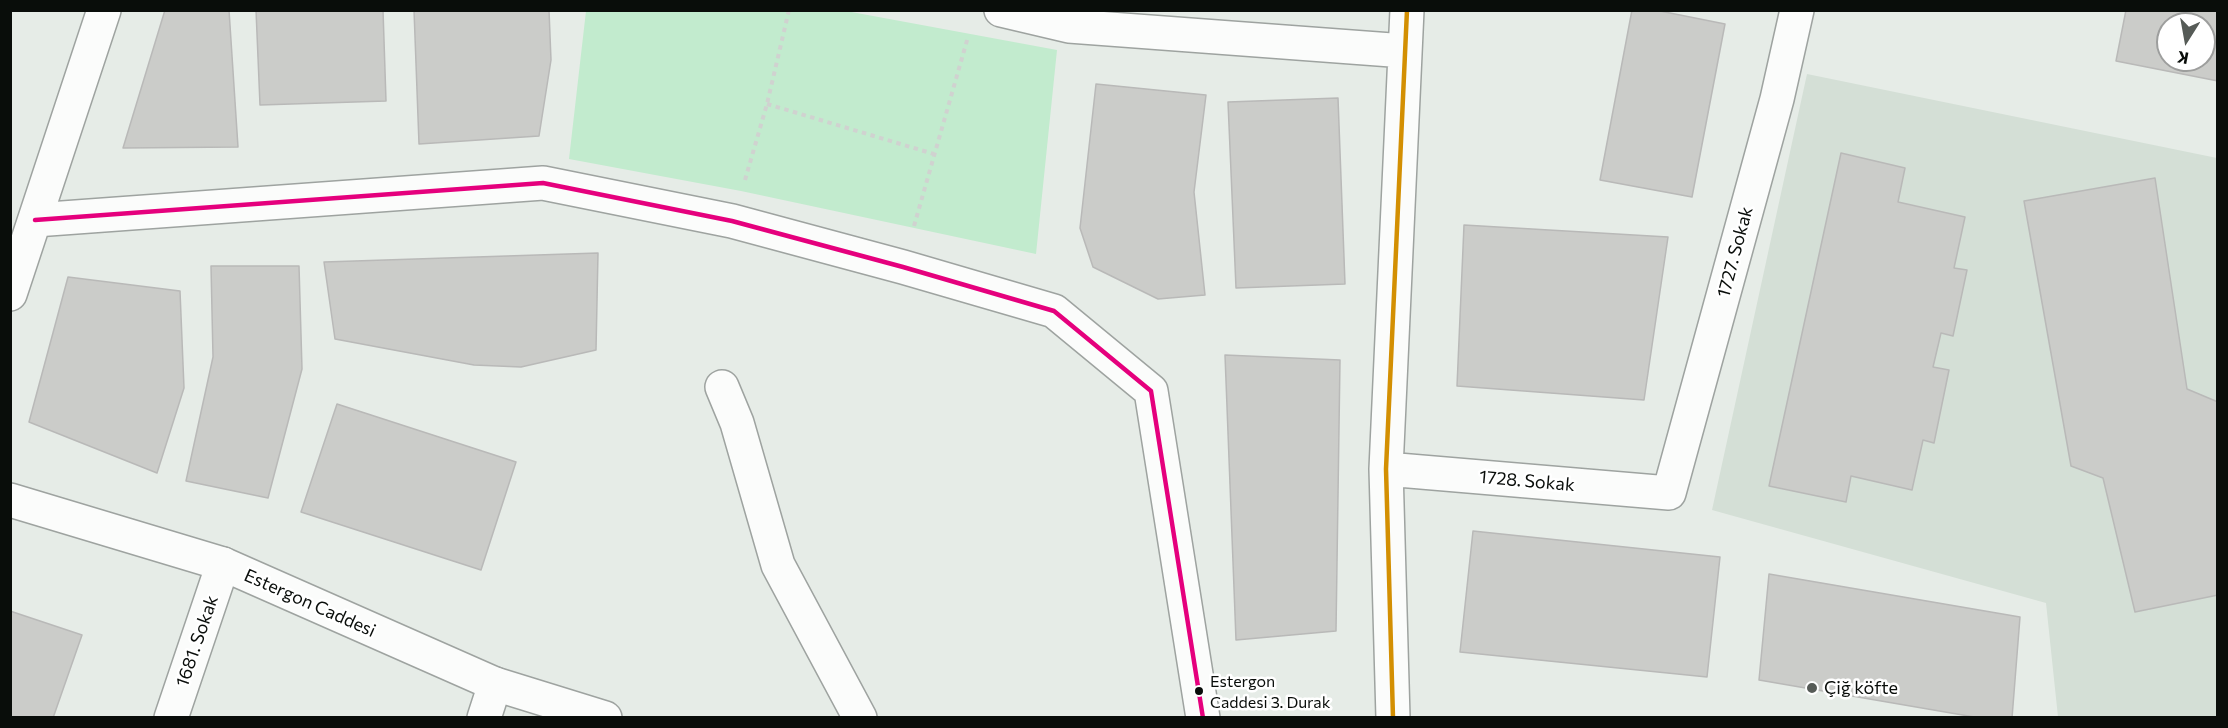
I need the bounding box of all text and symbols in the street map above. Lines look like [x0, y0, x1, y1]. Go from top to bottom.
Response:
north arrow [2156, 12, 2216, 72]
text: K [2176, 48, 2190, 69]
street label: 1727. Sokak [1712, 204, 1758, 300]
street label: 1728. Sokak [1478, 466, 1576, 496]
street label: Estergon Caddesi [241, 564, 379, 642]
street label: 1681. Sokak [171, 592, 223, 690]
place label: Estergon Caddesi 3. Durak [1210, 672, 1330, 710]
place label: Çiğ köfte [1824, 677, 1898, 699]
marker: Çiğ köfte [1805, 681, 1819, 695]
marker: Estergon Caddesi 3. Durak [1193, 685, 1205, 697]

